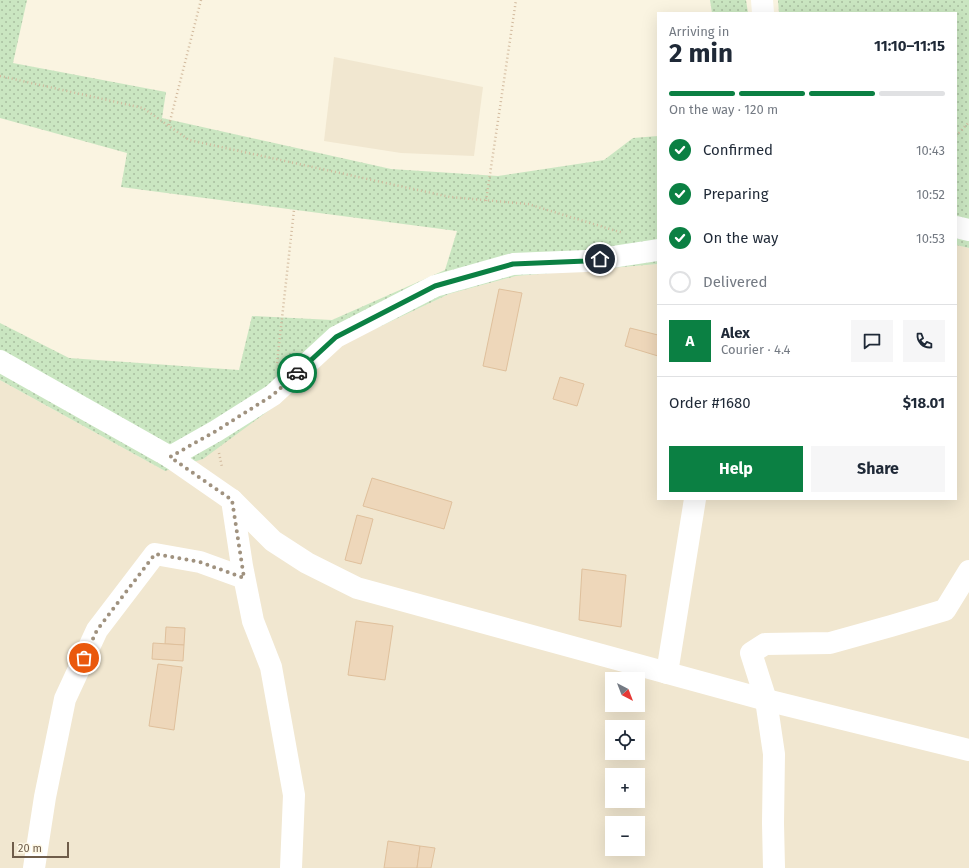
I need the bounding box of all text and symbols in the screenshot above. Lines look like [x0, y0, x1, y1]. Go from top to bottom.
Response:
text: Arriving in [669, 24, 729, 39]
text: 11:10–11:15 [874, 37, 945, 55]
text: 2 min [669, 38, 733, 69]
text: On the way · 120 m [669, 102, 778, 117]
icon: check [669, 139, 691, 161]
text: Confirmed [703, 141, 773, 159]
text: 10:43 [916, 143, 945, 158]
icon: check [669, 183, 691, 205]
text: Preparing [703, 185, 768, 203]
text: 10:52 [916, 187, 945, 202]
icon: check [669, 227, 691, 249]
text: On the way [703, 229, 778, 247]
text: 10:53 [916, 231, 945, 246]
pin [583, 242, 617, 276]
icon: home [589, 248, 611, 270]
text: Delivered [703, 273, 767, 291]
button: chat [851, 320, 893, 362]
button: phone [903, 320, 945, 362]
text: Alex [721, 324, 750, 342]
text: A [686, 332, 694, 350]
text: Courier · 4.4 [721, 342, 791, 357]
courier [277, 353, 317, 393]
icon: car [286, 362, 308, 384]
text: Order #1680 [669, 394, 751, 412]
text: $18.01 [903, 394, 945, 412]
button: Help [669, 446, 803, 492]
button: Share [811, 446, 945, 492]
pin [67, 641, 101, 675]
icon: bag [73, 647, 95, 669]
north arrow [605, 672, 645, 712]
map controls [605, 672, 645, 856]
button: locate [605, 720, 645, 760]
button: + [605, 768, 645, 808]
button: − [605, 816, 645, 856]
scale bar [12, 840, 69, 859]
text: 20 m [18, 842, 42, 855]

